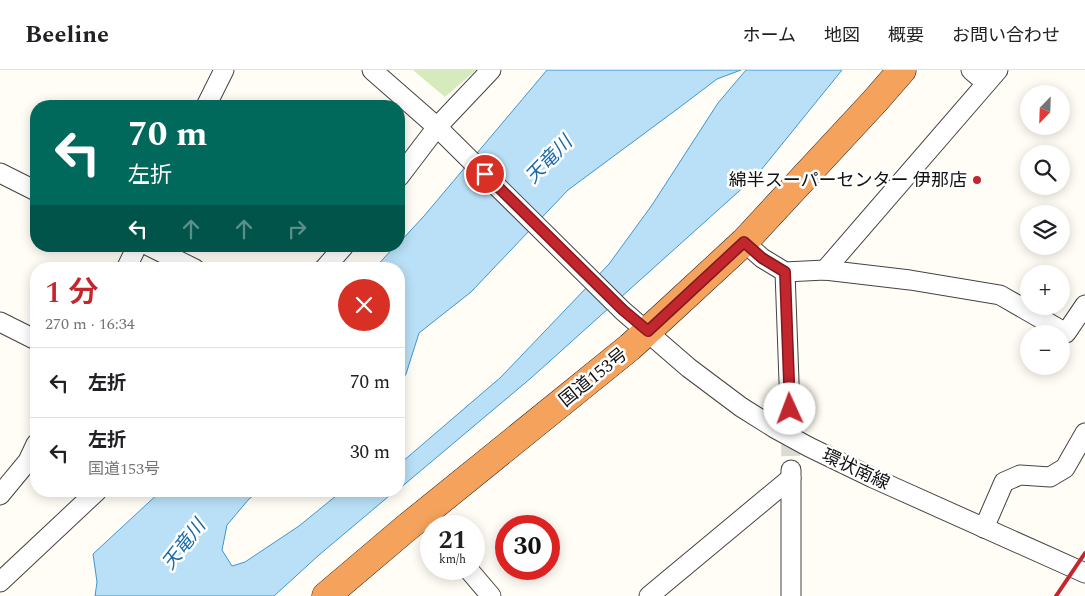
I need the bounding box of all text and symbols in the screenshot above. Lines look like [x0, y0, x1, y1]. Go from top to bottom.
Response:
text: Beeline [25, 17, 109, 53]
text: ホーム [743, 22, 796, 49]
text: 地図 [824, 22, 860, 49]
text: 概要 [888, 22, 924, 49]
text: お問い合わせ [952, 22, 1060, 49]
north arrow [1020, 85, 1070, 135]
map controls [1020, 85, 1070, 375]
text: 70 m [128, 108, 208, 161]
icon: left [45, 120, 110, 185]
water label: 天竜川 [519, 128, 581, 191]
button: search [1020, 145, 1070, 195]
pin [464, 153, 506, 195]
text: 左折 [128, 159, 172, 192]
icon: arrive [471, 160, 499, 188]
place label: 綿半スーパーセンター 伊那店 [729, 167, 967, 194]
marker: 綿半スーパーセンター 伊那店 [971, 174, 983, 186]
button: layers [1020, 205, 1070, 255]
icon: left [124, 215, 152, 243]
icon: ahead [177, 215, 205, 243]
icon: ahead [230, 215, 258, 243]
icon: right [283, 215, 311, 243]
button: + [1020, 265, 1070, 315]
text: 1 分 [45, 270, 99, 316]
button: close [338, 279, 390, 331]
text: 270 m · 16:34 [45, 312, 135, 336]
button: − [1020, 325, 1070, 375]
street label: 国道153号 [553, 341, 633, 413]
text: 70 m [350, 368, 390, 397]
icon: left [45, 369, 73, 397]
text: 左折 [88, 369, 126, 398]
position arrow [763, 382, 815, 434]
text: 左折 [88, 426, 126, 455]
text: 30 m [350, 438, 390, 467]
icon: left [45, 439, 73, 467]
street label: 環状南線 [817, 442, 894, 497]
text: 国道153号 [88, 457, 160, 481]
water label: 天竜川 [155, 512, 214, 576]
speed limit sign: 30 [495, 515, 560, 580]
text: 21 [438, 522, 467, 560]
text: km/h [439, 550, 466, 569]

